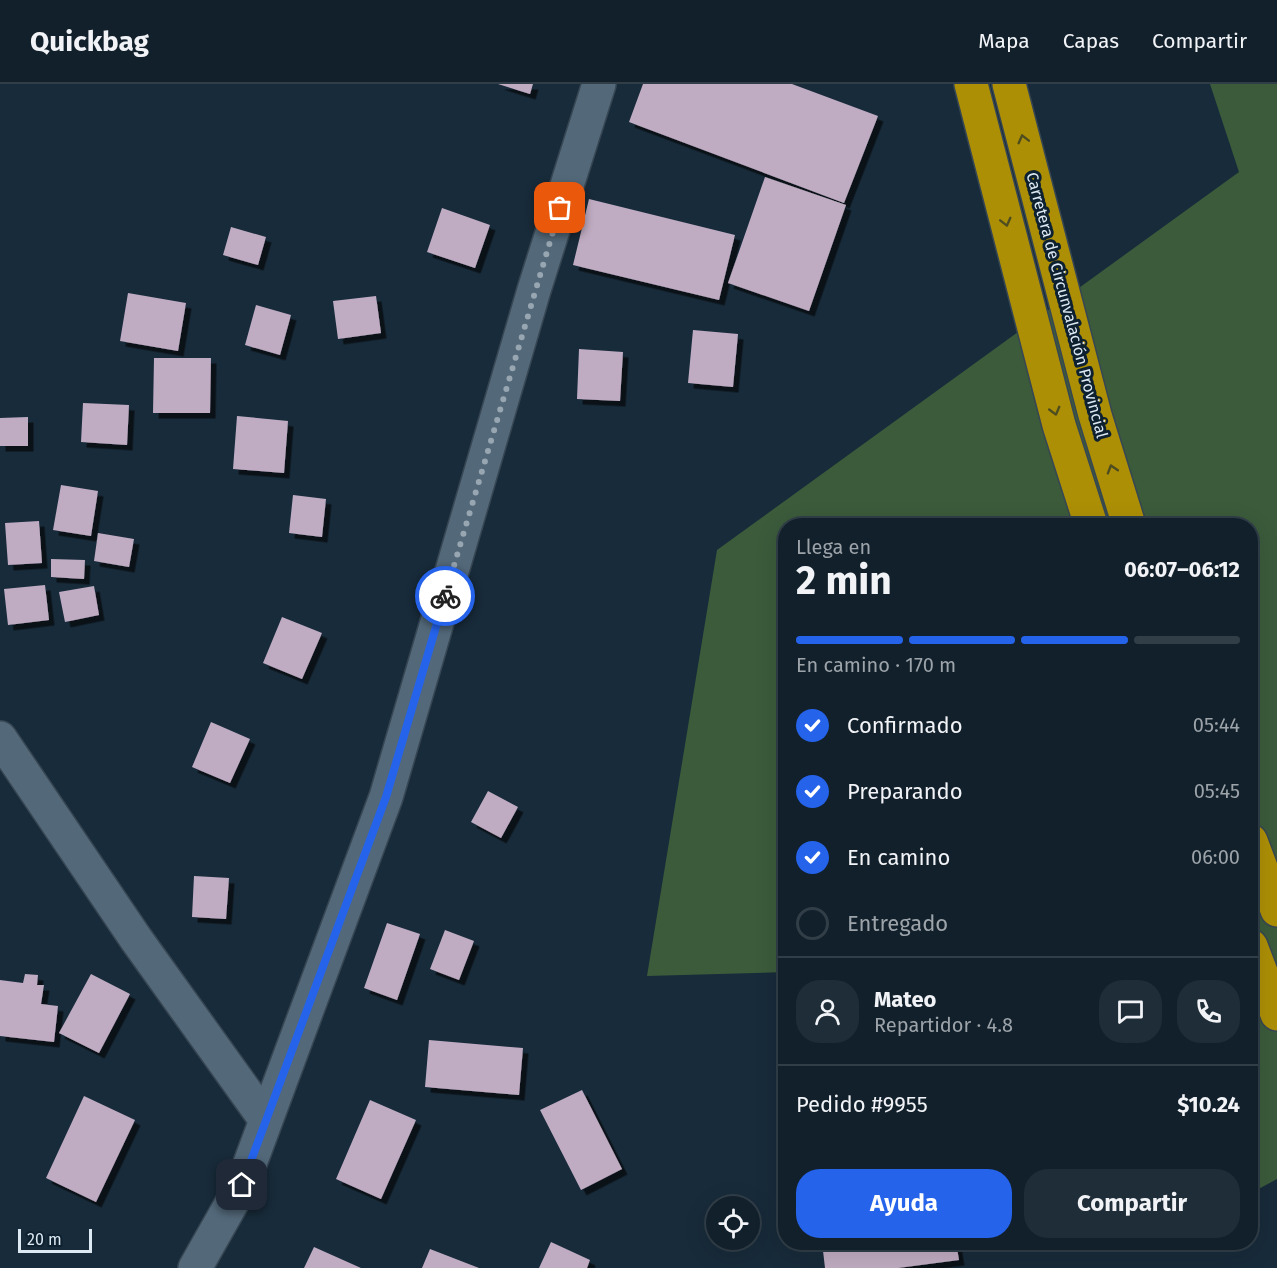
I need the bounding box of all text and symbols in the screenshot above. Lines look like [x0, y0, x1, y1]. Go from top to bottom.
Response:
text: Quickbag [30, 25, 149, 58]
text: Mapa [978, 28, 1030, 54]
text: Capas [1063, 28, 1119, 54]
text: Compartir [1152, 28, 1247, 54]
one-way arrow [1018, 134, 1030, 145]
street label: Carretera de Circunvalación Provincial [1022, 170, 1112, 440]
pin [534, 182, 585, 233]
icon: bag [543, 191, 576, 224]
one-way arrow [999, 216, 1011, 227]
one-way arrow [1048, 406, 1061, 416]
one-way arrow [1107, 464, 1119, 475]
text: Llega en [796, 535, 871, 559]
text: 06:07–06:12 [1124, 556, 1240, 583]
text: 2 min [796, 558, 892, 604]
courier [415, 566, 475, 626]
icon: bike [429, 580, 462, 613]
text: En camino · 170 m [796, 653, 956, 677]
icon: check [796, 709, 829, 742]
text: Confirmado [847, 712, 963, 739]
text: 05:44 [1193, 713, 1240, 737]
icon: check [796, 775, 829, 808]
text: Preparando [847, 778, 963, 805]
text: 05:45 [1194, 779, 1240, 803]
icon: check [796, 841, 829, 874]
text: En camino [847, 844, 950, 871]
text: 06:00 [1191, 845, 1240, 869]
text: Entregado [847, 910, 948, 937]
button: person [796, 980, 859, 1043]
button: chat [1099, 980, 1162, 1043]
button: phone [1177, 980, 1240, 1043]
text: Mateo [874, 986, 936, 1013]
text: Repartidor · 4.8 [874, 1013, 1013, 1037]
text: Pedido #9955 [796, 1091, 928, 1118]
text: $10.24 [1177, 1091, 1240, 1118]
pin [216, 1159, 267, 1210]
icon: home [225, 1168, 258, 1201]
button: Ayuda [796, 1169, 1012, 1238]
button: Compartir [1024, 1169, 1240, 1238]
map controls [706, 1196, 760, 1250]
button: locate [706, 1196, 760, 1250]
scale bar [18, 1226, 92, 1254]
text: 20 m [27, 1230, 62, 1249]

